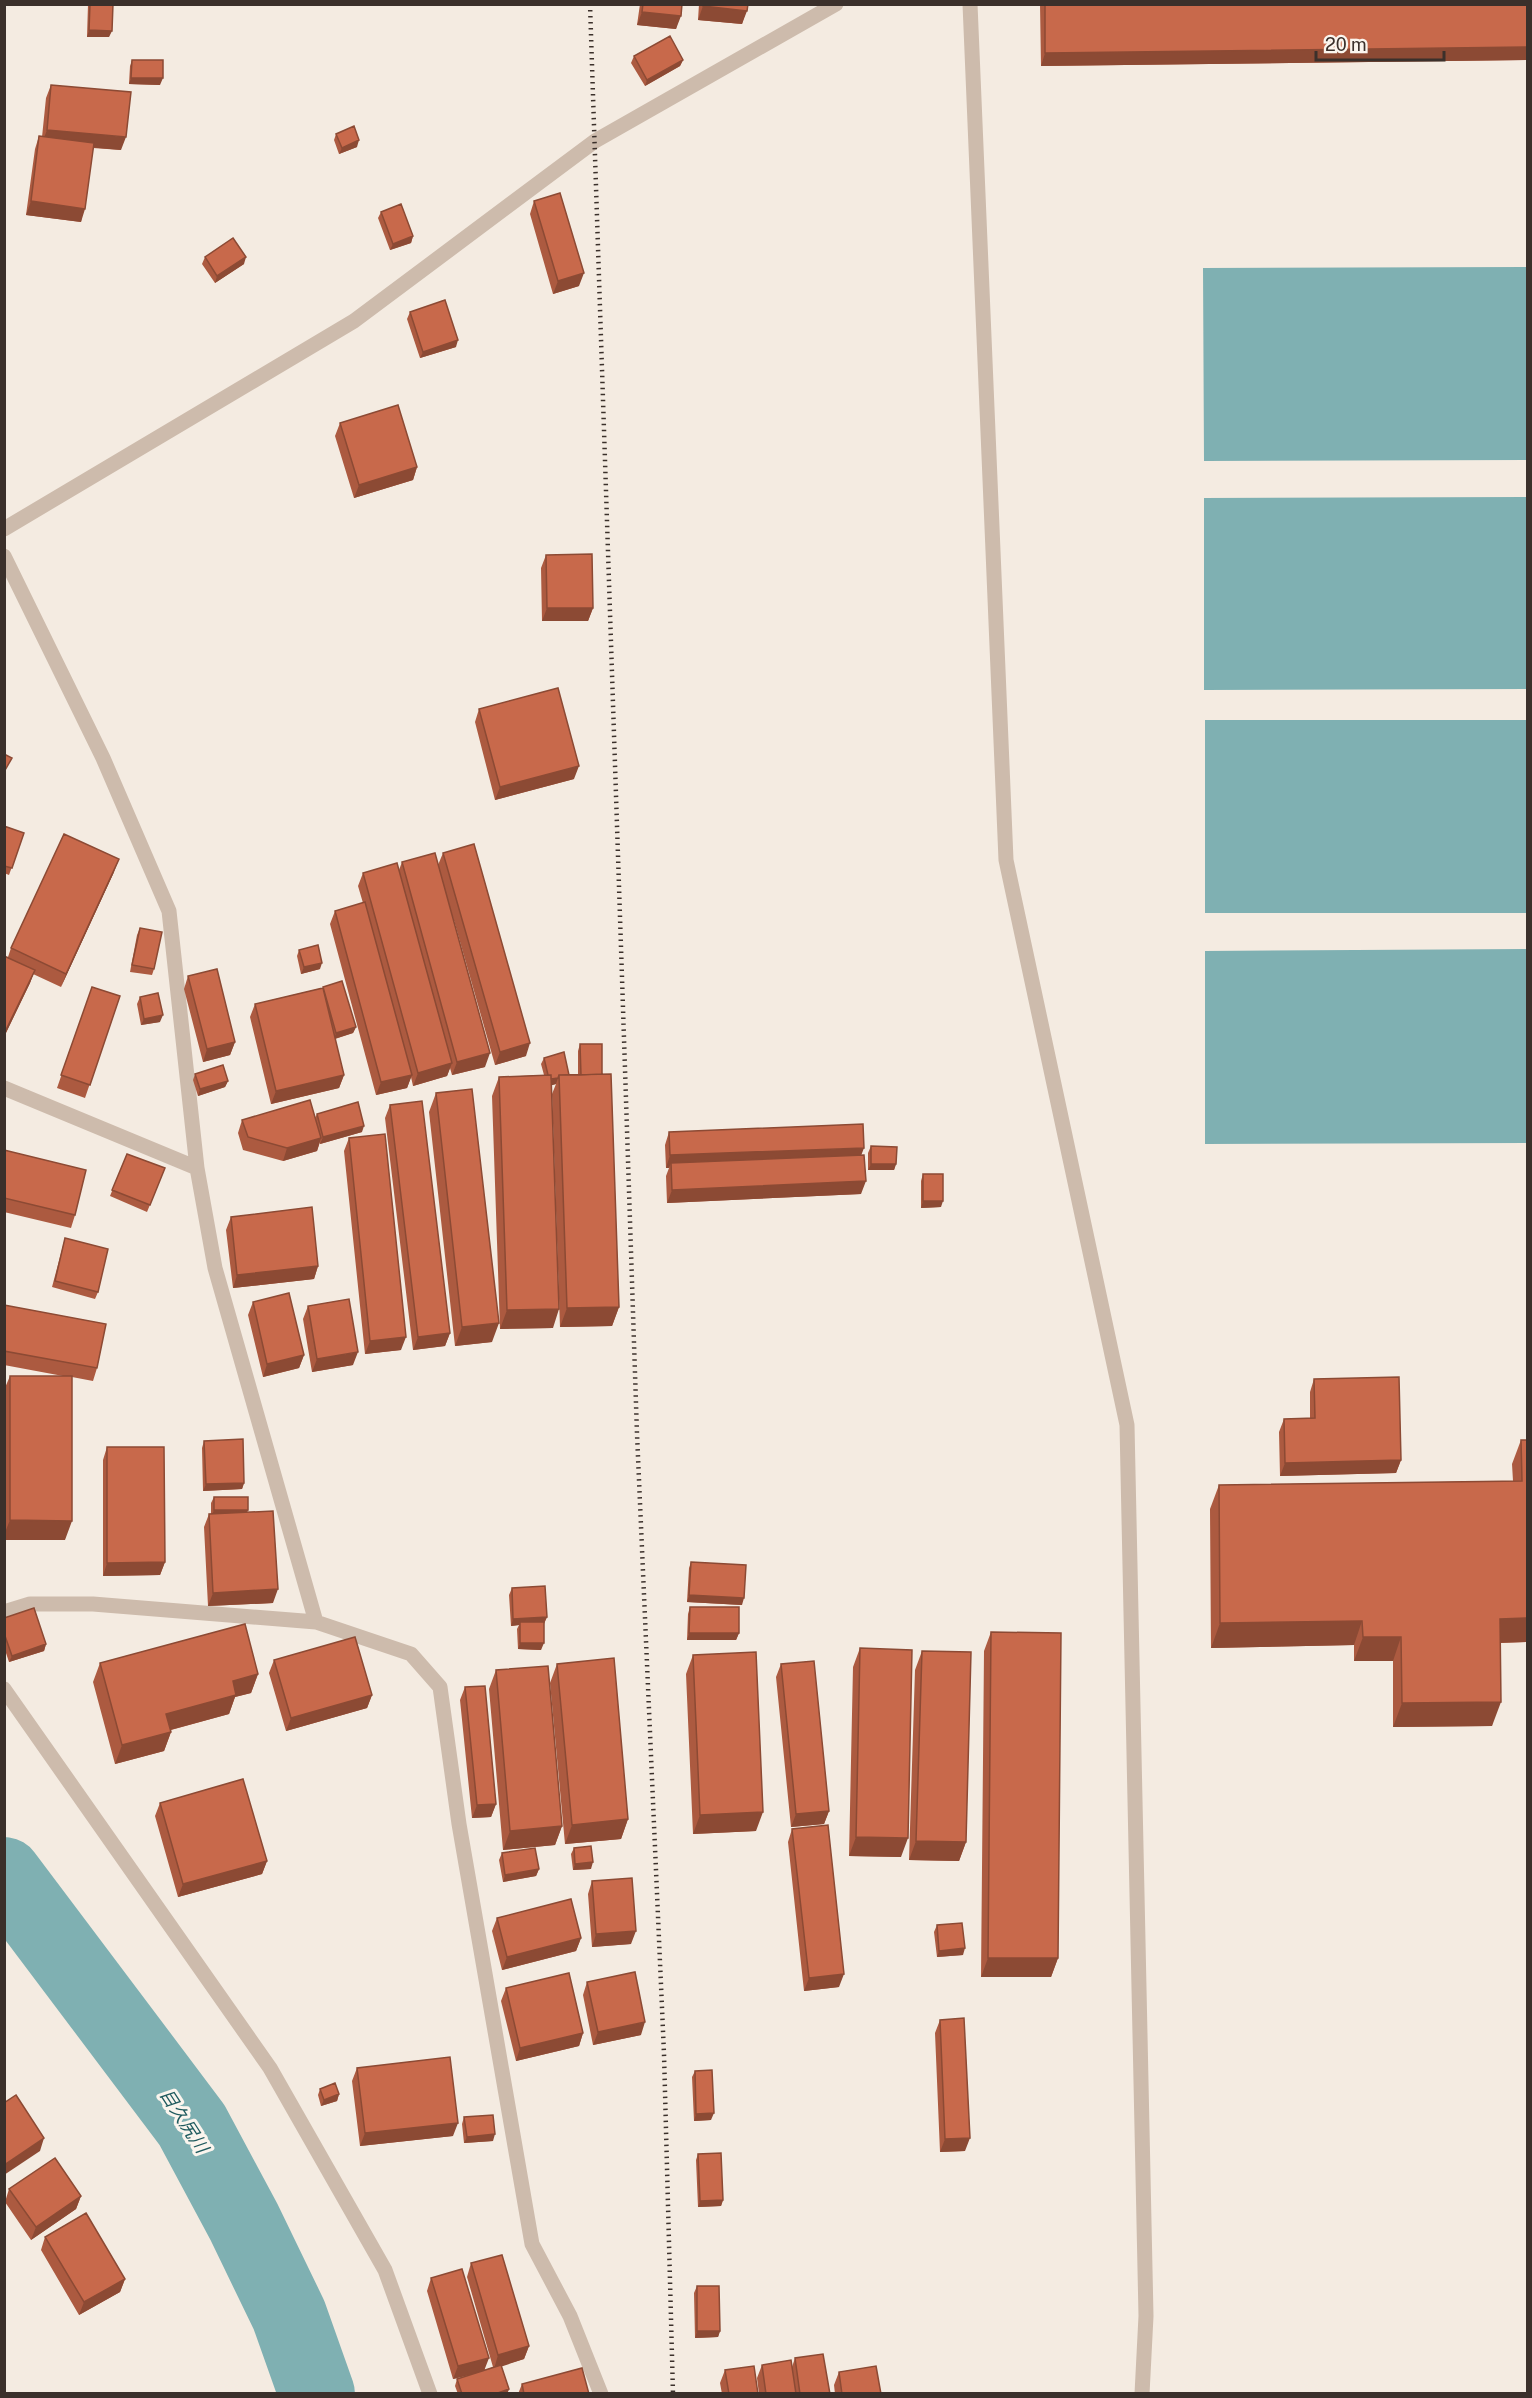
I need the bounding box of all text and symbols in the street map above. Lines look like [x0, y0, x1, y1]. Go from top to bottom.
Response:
scale bar [1316, 24, 1444, 62]
text: 20 m [1325, 34, 1367, 55]
water label: 目久尻川 [156, 2085, 214, 2158]

